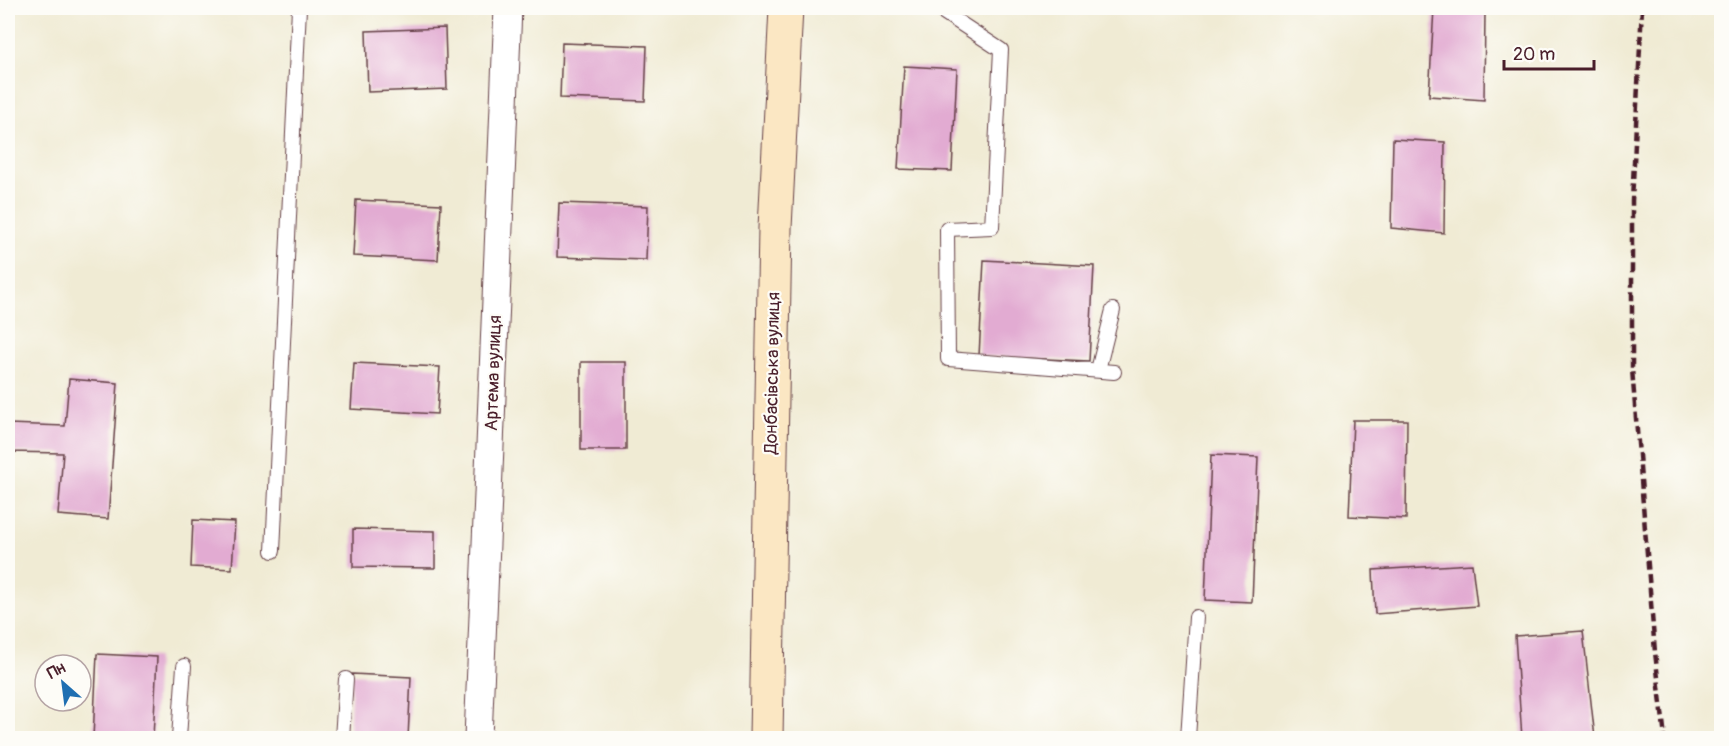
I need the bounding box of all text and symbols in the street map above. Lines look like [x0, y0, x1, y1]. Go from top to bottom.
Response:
scale bar [1504, 33, 1594, 71]
text: 20 m [1513, 43, 1555, 66]
street label: Донбасівська вулиця [760, 292, 785, 455]
street label: Артема вулиця [480, 315, 507, 431]
north arrow [33, 653, 93, 713]
text: Пн [44, 658, 69, 684]

